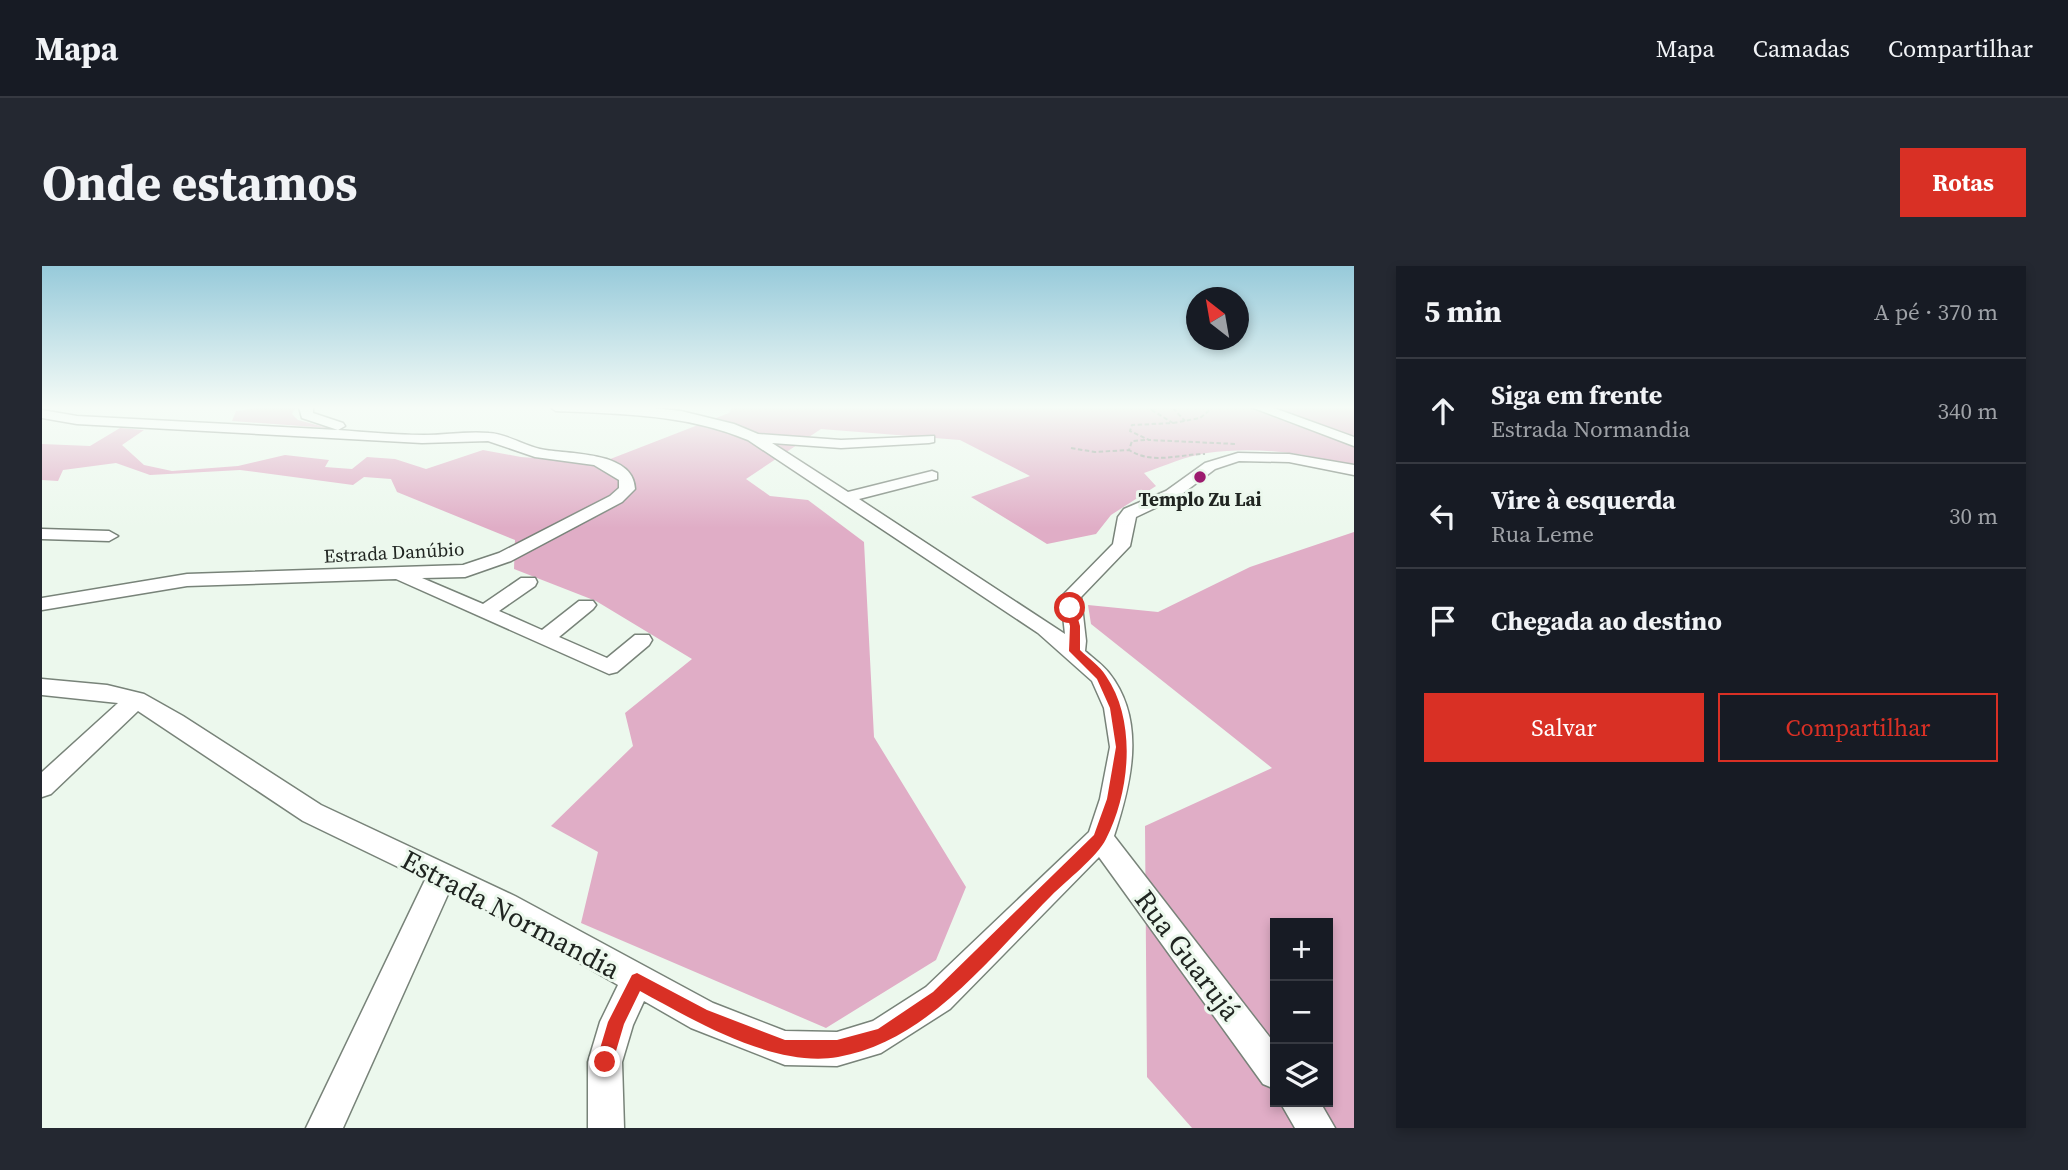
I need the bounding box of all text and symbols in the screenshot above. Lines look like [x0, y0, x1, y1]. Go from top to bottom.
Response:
text: Mapa [35, 26, 118, 71]
text: Mapa [1656, 32, 1715, 65]
text: Camadas [1753, 32, 1850, 65]
text: Compartilhar [1888, 32, 2033, 65]
button: Rotas [1900, 148, 2026, 217]
text: Onde estamos [42, 149, 357, 216]
north arrow [1186, 287, 1249, 350]
text: 5 min [1424, 291, 1502, 332]
text: A pé · 370 m [1874, 296, 1998, 328]
text: Siga em frente [1491, 377, 1662, 413]
icon: ahead [1424, 392, 1462, 430]
text: 340 m [1937, 395, 1998, 427]
text: Estrada Normandia [1491, 413, 1690, 445]
marker: Templo Zu Lai [1192, 469, 1208, 485]
text: Vire à esquerda [1491, 482, 1676, 518]
place label: Templo Zu Lai [1138, 486, 1262, 512]
icon: left [1424, 497, 1462, 535]
text: 30 m [1949, 500, 1998, 532]
text: Rua Leme [1491, 518, 1594, 550]
street label: Estrada Danúbio [323, 535, 465, 569]
route start [1054, 592, 1085, 623]
icon: arrive [1424, 602, 1462, 640]
text: Chegada ao destino [1491, 603, 1722, 639]
button: Salvar [1424, 693, 1704, 762]
button: Compartilhar [1718, 693, 1998, 762]
street label: Estrada Normandia [395, 840, 628, 988]
street label: Rua Guarujá [1126, 882, 1250, 1029]
map controls [1270, 918, 1333, 1107]
button: + [1270, 918, 1333, 981]
button: − [1270, 981, 1333, 1044]
button: layers [1270, 1044, 1333, 1107]
route end [589, 1046, 620, 1077]

